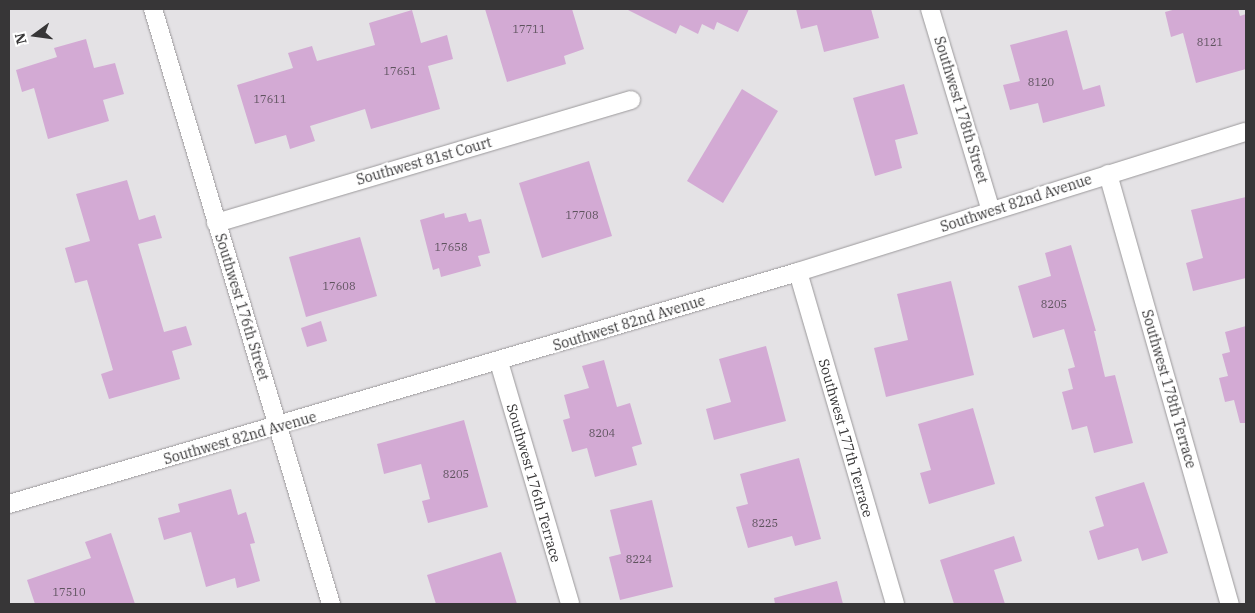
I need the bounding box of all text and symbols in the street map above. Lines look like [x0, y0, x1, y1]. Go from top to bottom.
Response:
north arrow [10, 10, 60, 60]
house number: 17711 [513, 22, 545, 36]
text: N [10, 31, 31, 46]
street label: Southwest 178th Street [931, 34, 991, 186]
house number: 8121 [1197, 35, 1223, 49]
house number: 17651 [384, 64, 416, 78]
house number: 8120 [1028, 75, 1054, 89]
house number: 17611 [254, 92, 286, 106]
street label: Southwest 81st Court [354, 134, 494, 188]
street label: Southwest 82nd Avenue [938, 171, 1094, 235]
house number: 17708 [566, 208, 598, 222]
street label: Southwest 176th Street [212, 231, 272, 383]
house number: 17658 [435, 240, 467, 254]
house number: 17608 [323, 279, 355, 293]
street label: Southwest 82nd Avenue [551, 292, 707, 354]
house number: 8205 [1041, 297, 1067, 311]
street label: Southwest 178th Terrace [1138, 308, 1200, 470]
street label: Southwest 177th Terrace [815, 357, 877, 519]
street label: Southwest 176th Terrace [503, 402, 565, 564]
street label: Southwest 82nd Avenue [162, 408, 318, 468]
house number: 8204 [589, 426, 615, 440]
house number: 8205 [443, 467, 469, 481]
house number: 8225 [752, 516, 778, 530]
house number: 8224 [626, 552, 652, 566]
house number: 17510 [53, 585, 85, 599]

